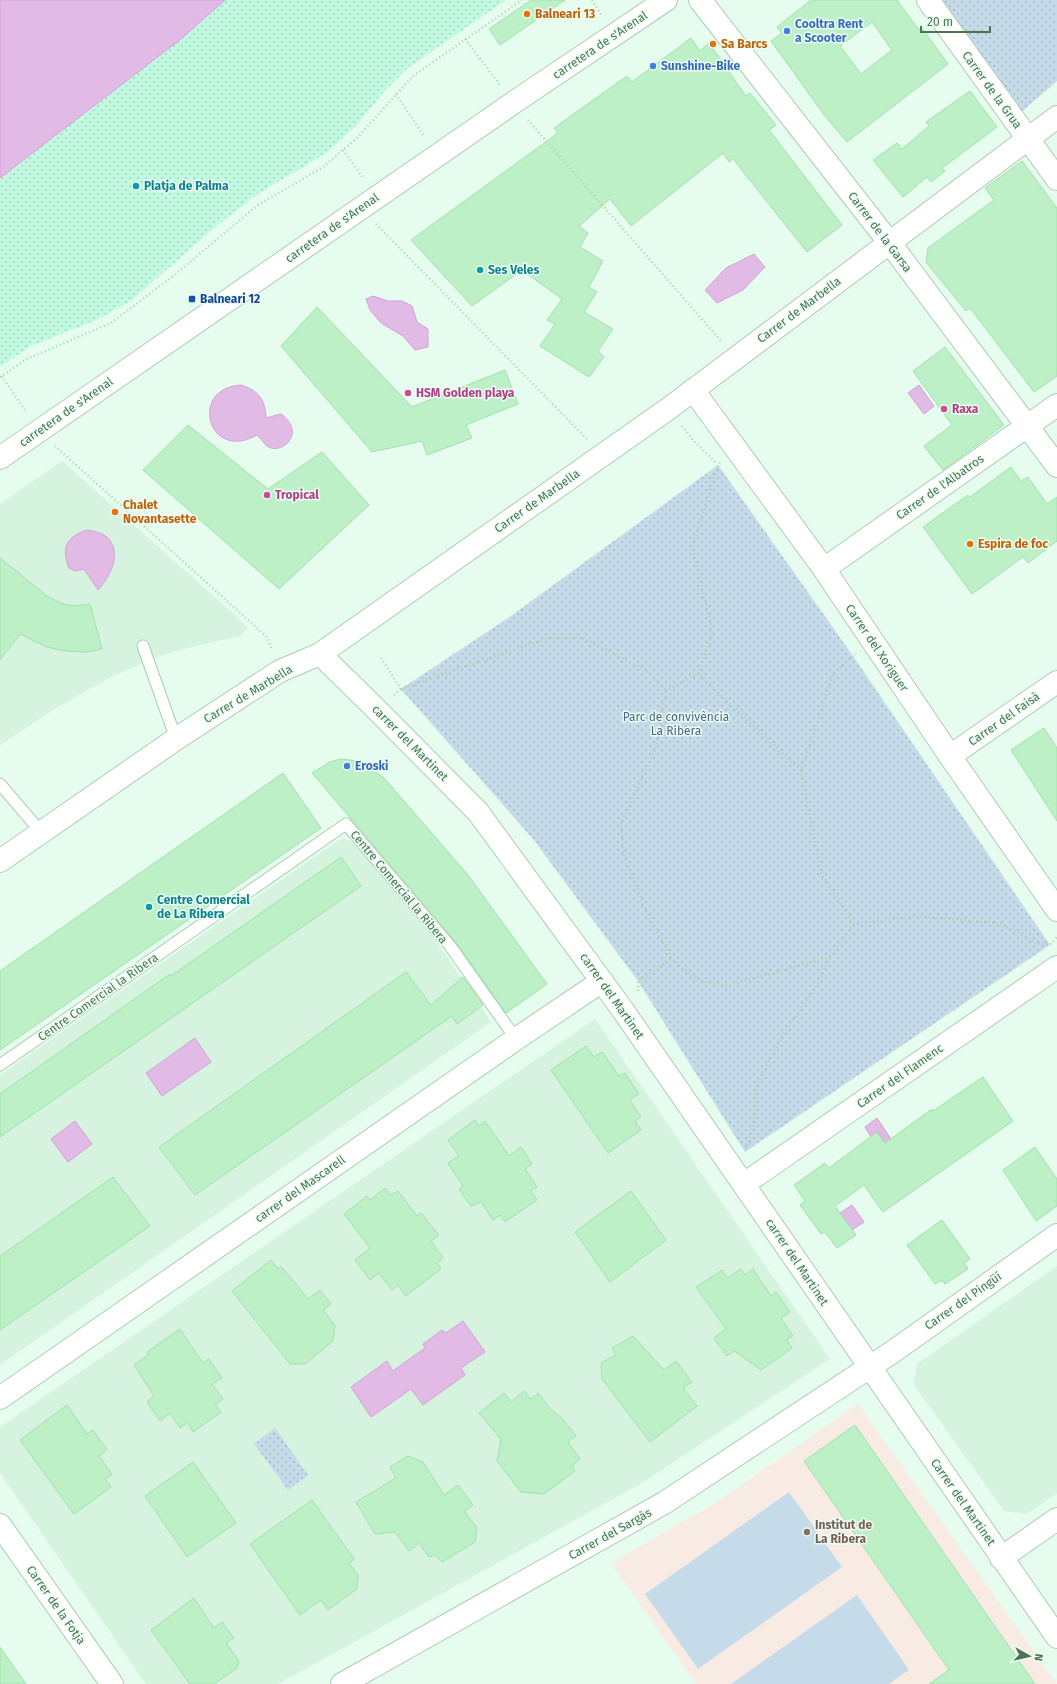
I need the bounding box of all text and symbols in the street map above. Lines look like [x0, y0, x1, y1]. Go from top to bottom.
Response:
place label: Balneari 13 [535, 7, 595, 21]
street label: carretera de s'Arenal [550, 8, 651, 82]
scale bar [921, 8, 990, 34]
marker: Balneari 13 [522, 9, 532, 19]
text: 20 m [927, 15, 953, 29]
place label: Cooltra Rent a Scooter [795, 17, 863, 45]
marker: Cooltra Rent a Scooter [782, 26, 792, 36]
place label: Sa Barcs [721, 37, 767, 51]
marker: Sa Barcs [708, 39, 718, 49]
street label: Carrer de la Grua [959, 49, 1025, 131]
place label: Sunshine-Bike [661, 59, 740, 73]
marker: Sunshine-Bike [648, 61, 658, 71]
place label: Platja de Palma [144, 179, 229, 193]
marker: Platja de Palma [131, 181, 141, 191]
street label: Carrer de la Garsa [845, 189, 915, 275]
street label: carretera de s'Arenal [282, 190, 382, 266]
place label: Ses Veles [488, 263, 539, 277]
marker: Ses Veles [475, 265, 485, 275]
street label: Carrer de Marbella [754, 274, 844, 346]
place label: Balneari 12 [200, 292, 260, 306]
marker: Balneari 12 [187, 294, 197, 304]
street label: carretera de s'Arenal [16, 374, 116, 450]
place label: HSM Golden playa [416, 386, 515, 400]
marker: HSM Golden playa [403, 388, 413, 398]
place label: Raxa [952, 402, 979, 416]
marker: Raxa [939, 404, 949, 414]
street label: Carrer de l'Albatros [893, 451, 987, 523]
street label: Carrer de Marbella [492, 466, 582, 536]
place label: Tropical [275, 488, 319, 502]
marker: Tropical [262, 490, 272, 500]
place label: Chalet Novantasette [123, 498, 197, 526]
marker: Chalet Novantasette [110, 507, 120, 517]
place label: Espira de foc [978, 537, 1048, 551]
marker: Espira de foc [965, 539, 975, 549]
street label: Carrer del Xoriguer [843, 602, 912, 695]
street label: Carrer de Marbella [201, 662, 295, 726]
street label: Carrer del Faisà [966, 689, 1042, 749]
street label: carrer del Martinet [369, 702, 451, 784]
park label: Parc de convivència La Ribera [623, 710, 729, 738]
place label: Eroski [355, 759, 388, 773]
marker: Eroski [342, 761, 352, 771]
street label: Centre Comercial la Ribera [348, 828, 450, 946]
place label: Centre Comercial de La Ribera [157, 893, 250, 921]
marker: Centre Comercial de La Ribera [144, 902, 154, 912]
street label: Centre Comercial la Ribera [35, 950, 161, 1044]
street label: carrer del Martinet [577, 950, 647, 1042]
street label: Carrer del Flamenc [854, 1041, 946, 1111]
street label: carrer del Mascarell [252, 1152, 348, 1225]
street label: carrer del Martinet [763, 1216, 832, 1309]
street label: Carrer del Pingüí [922, 1269, 1005, 1333]
street label: Carrer del Martinet [928, 1456, 999, 1549]
street label: Carrer del Sargàs [566, 1505, 654, 1563]
place label: Institut de La Ribera [815, 1518, 872, 1546]
marker: Institut de La Ribera [802, 1527, 812, 1537]
street label: Carrer de la Fotja [24, 1563, 88, 1647]
north arrow [1009, 1636, 1049, 1676]
text: N [1031, 1653, 1045, 1662]

